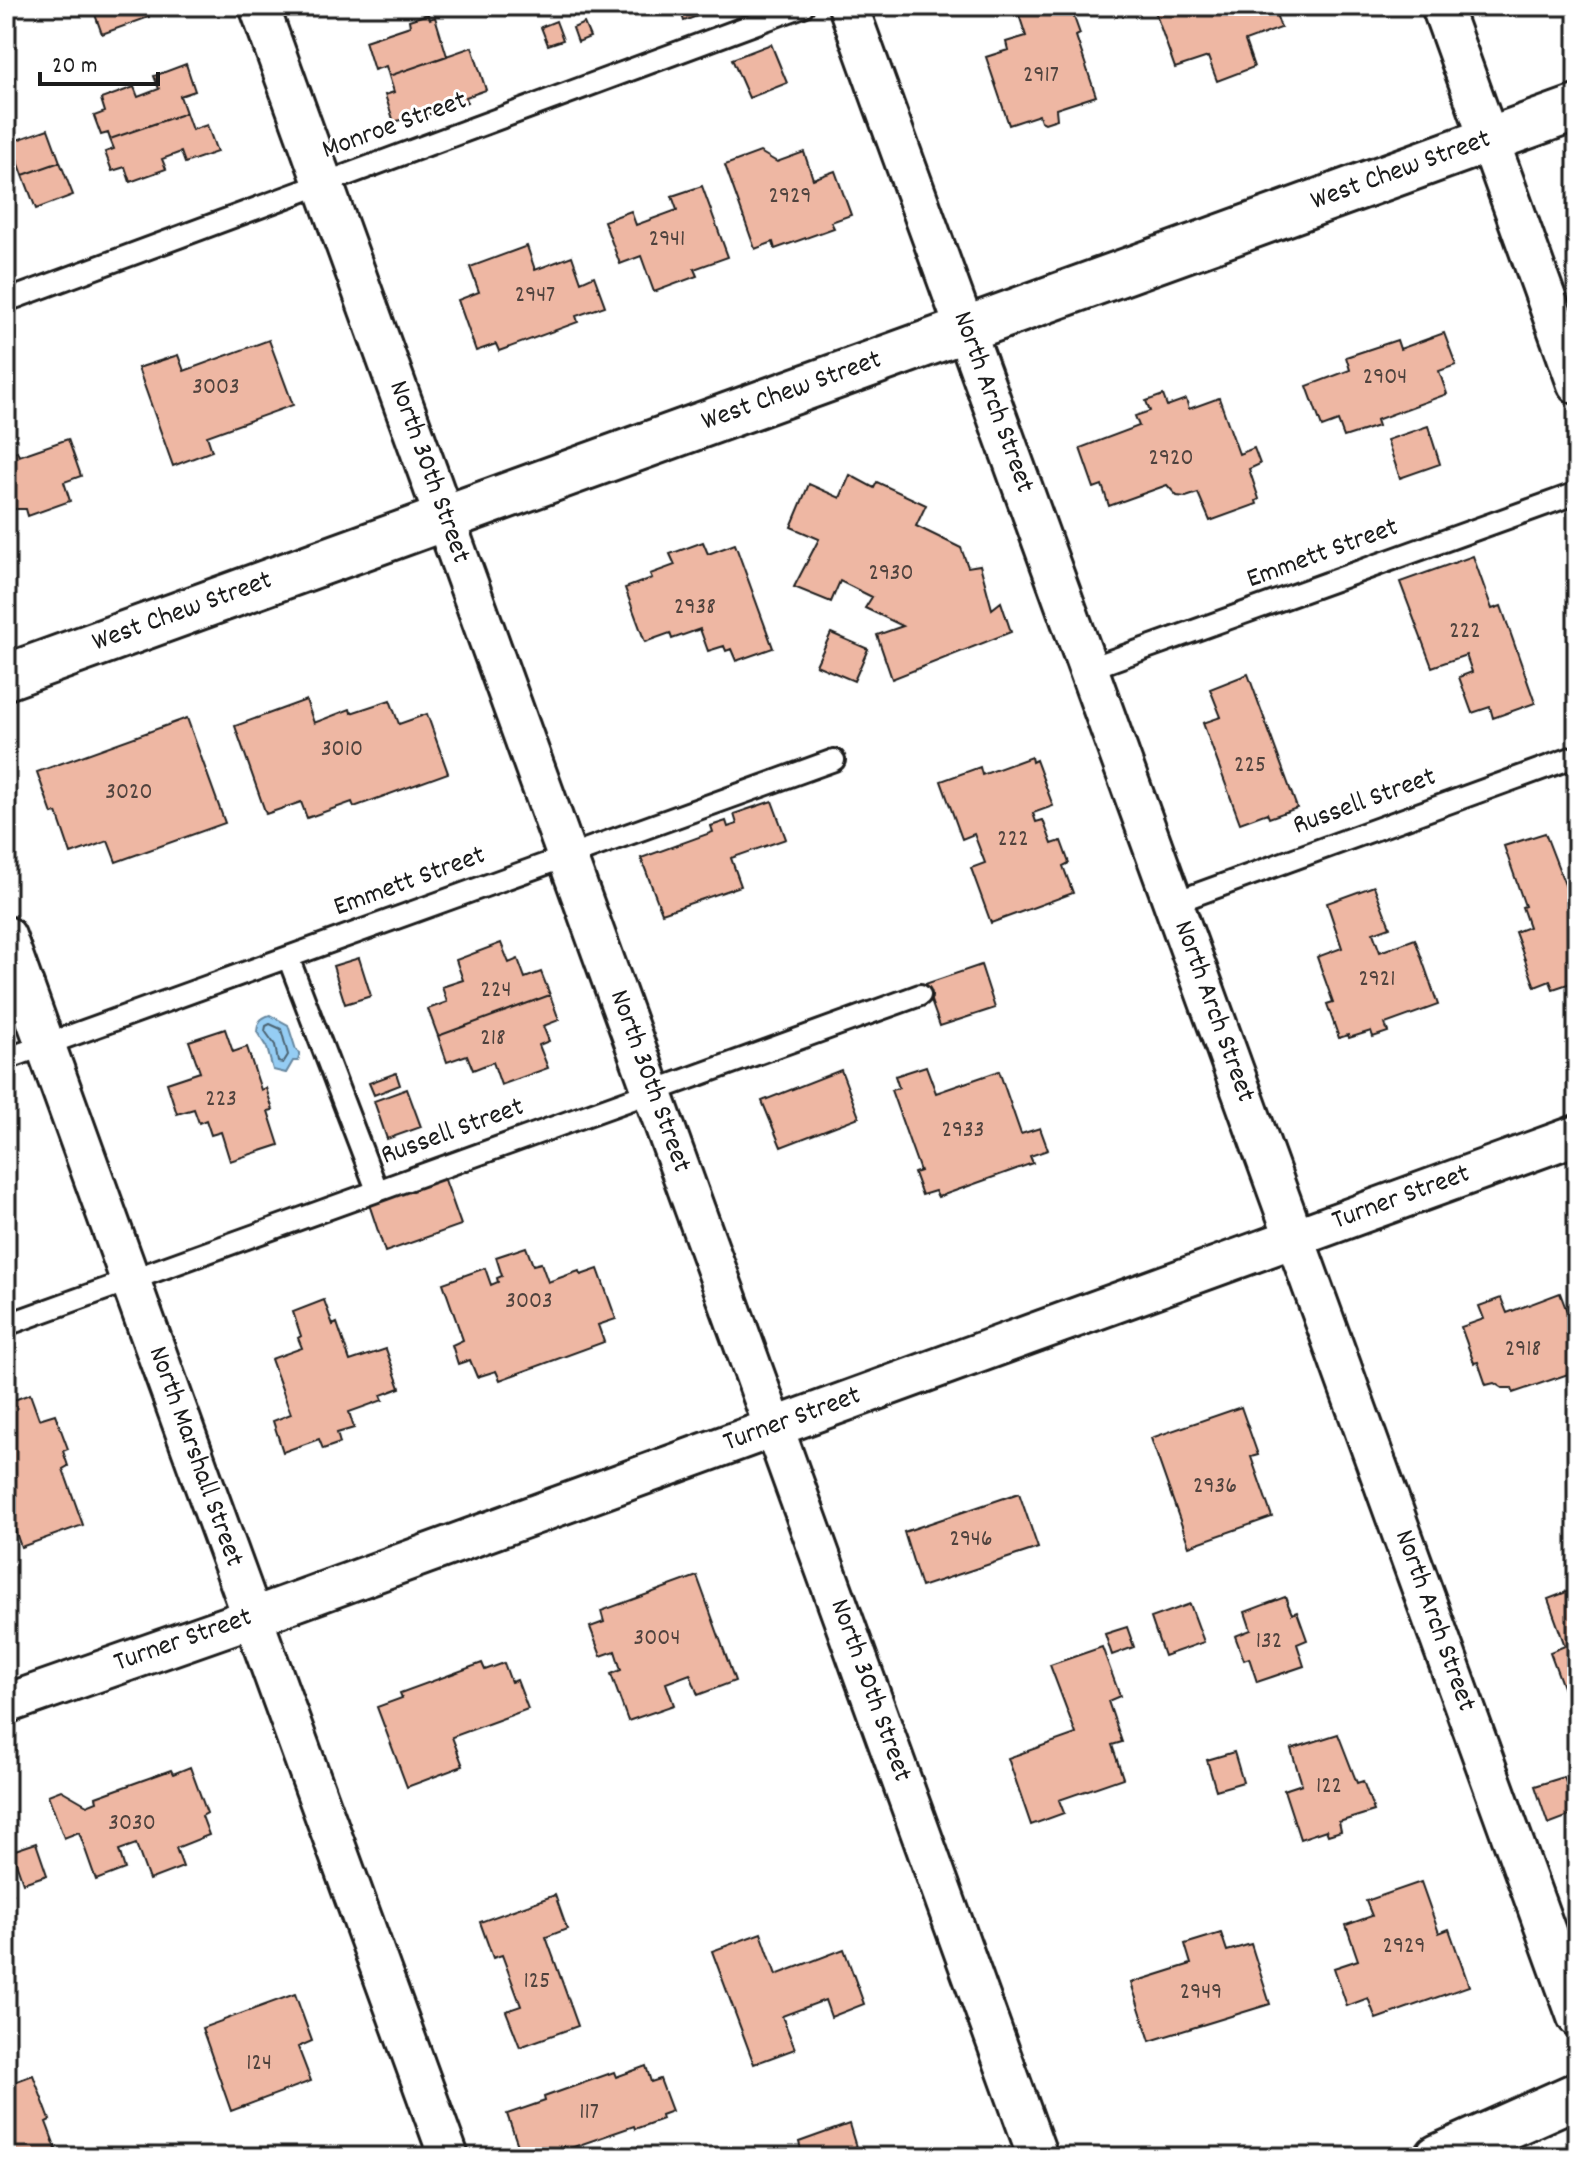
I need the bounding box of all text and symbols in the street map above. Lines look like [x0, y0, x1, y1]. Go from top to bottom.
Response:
scale bar [40, 36, 158, 86]
text: 20 m [52, 50, 98, 84]
house number: 2917 [1023, 59, 1059, 93]
street label: Monroe Street [317, 82, 473, 172]
street label: West Chew Street [1306, 121, 1497, 223]
house number: 2929 [769, 180, 811, 214]
house number: 2941 [649, 223, 685, 257]
house number: 2947 [515, 279, 555, 313]
street label: North Arch Street [941, 306, 1043, 499]
street label: West Chew Street [697, 341, 887, 443]
house number: 2904 [1363, 361, 1407, 395]
house number: 3003 [192, 371, 240, 405]
street label: North 30th Street [376, 375, 479, 569]
house number: 2920 [1148, 442, 1194, 476]
street label: Emmett Street [1242, 509, 1404, 601]
house number: 2930 [868, 557, 914, 591]
street label: West Chew Street [87, 562, 278, 664]
house number: 2938 [674, 591, 716, 625]
house number: 222 [1449, 615, 1481, 649]
house number: 3010 [321, 733, 363, 767]
house number: 225 [1234, 749, 1266, 783]
street label: Russell Street [1288, 759, 1442, 847]
house number: 3020 [105, 776, 153, 810]
house number: 222 [997, 823, 1029, 857]
street label: Emmett Street [329, 837, 491, 929]
street label: North Arch Street [1161, 916, 1264, 1108]
house number: 2921 [1358, 963, 1396, 997]
house number: 224 [481, 974, 511, 1008]
street label: North 30th Street [597, 985, 700, 1179]
house number: 218 [480, 1022, 506, 1056]
house number: 223 [205, 1083, 237, 1117]
street label: Russell Street [376, 1089, 530, 1177]
house number: 2933 [942, 1114, 984, 1148]
street label: Turner Street [1327, 1156, 1476, 1242]
house number: 3003 [505, 1285, 553, 1319]
house number: 2918 [1505, 1333, 1541, 1367]
street label: North Marshall Street [136, 1341, 253, 1573]
street label: Turner Street [718, 1377, 867, 1464]
house number: 2936 [1193, 1470, 1237, 1504]
house number: 2946 [949, 1523, 993, 1557]
street label: North Arch Street [1382, 1525, 1485, 1718]
street label: North 30th Street [818, 1594, 921, 1788]
street label: Turner Street [109, 1599, 258, 1684]
house number: 3004 [634, 1622, 680, 1656]
house number: 132 [1256, 1625, 1282, 1659]
house number: 122 [1316, 1770, 1342, 1804]
house number: 3030 [108, 1807, 156, 1841]
house number: 2929 [1383, 1930, 1425, 1964]
house number: 125 [524, 1965, 550, 1999]
house number: 2949 [1180, 1976, 1222, 2010]
house number: 124 [246, 2047, 272, 2081]
house number: 117 [579, 2096, 599, 2130]

